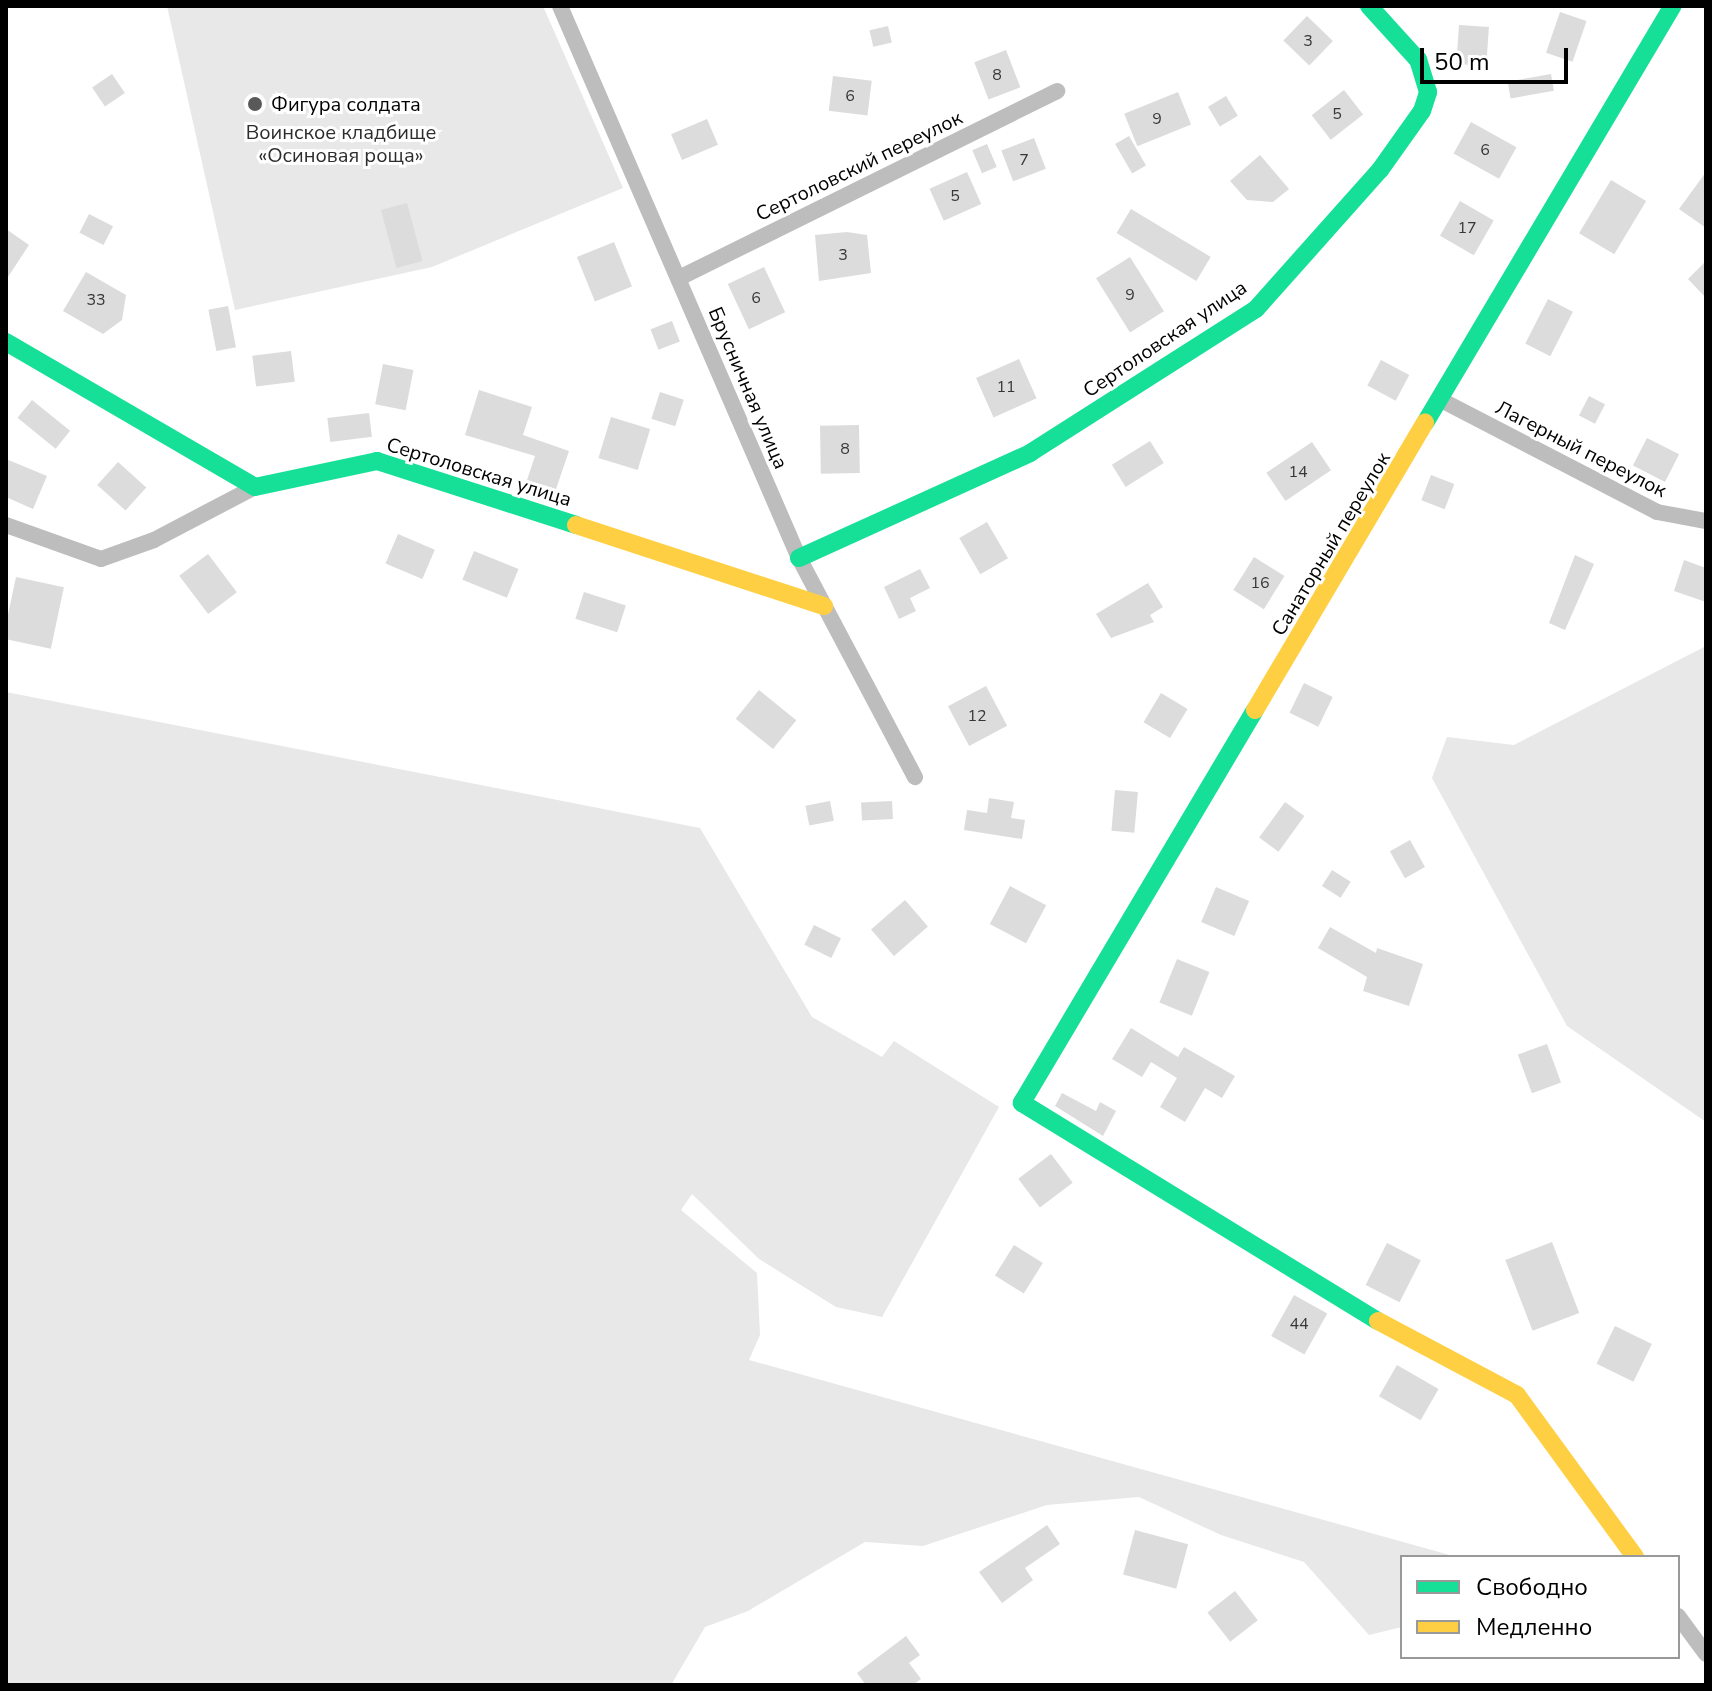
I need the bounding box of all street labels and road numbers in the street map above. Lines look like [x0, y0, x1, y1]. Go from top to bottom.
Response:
street label: Сертоловский переулок [752, 106, 966, 226]
street label: Сертоловская улица [1079, 275, 1251, 403]
street label: Брусничная улица [703, 303, 793, 473]
street label: Лагерный переулок [1492, 396, 1670, 502]
street label: Сертоловская улица [384, 432, 574, 512]
street label: Санаторный переулок [1267, 448, 1395, 640]

